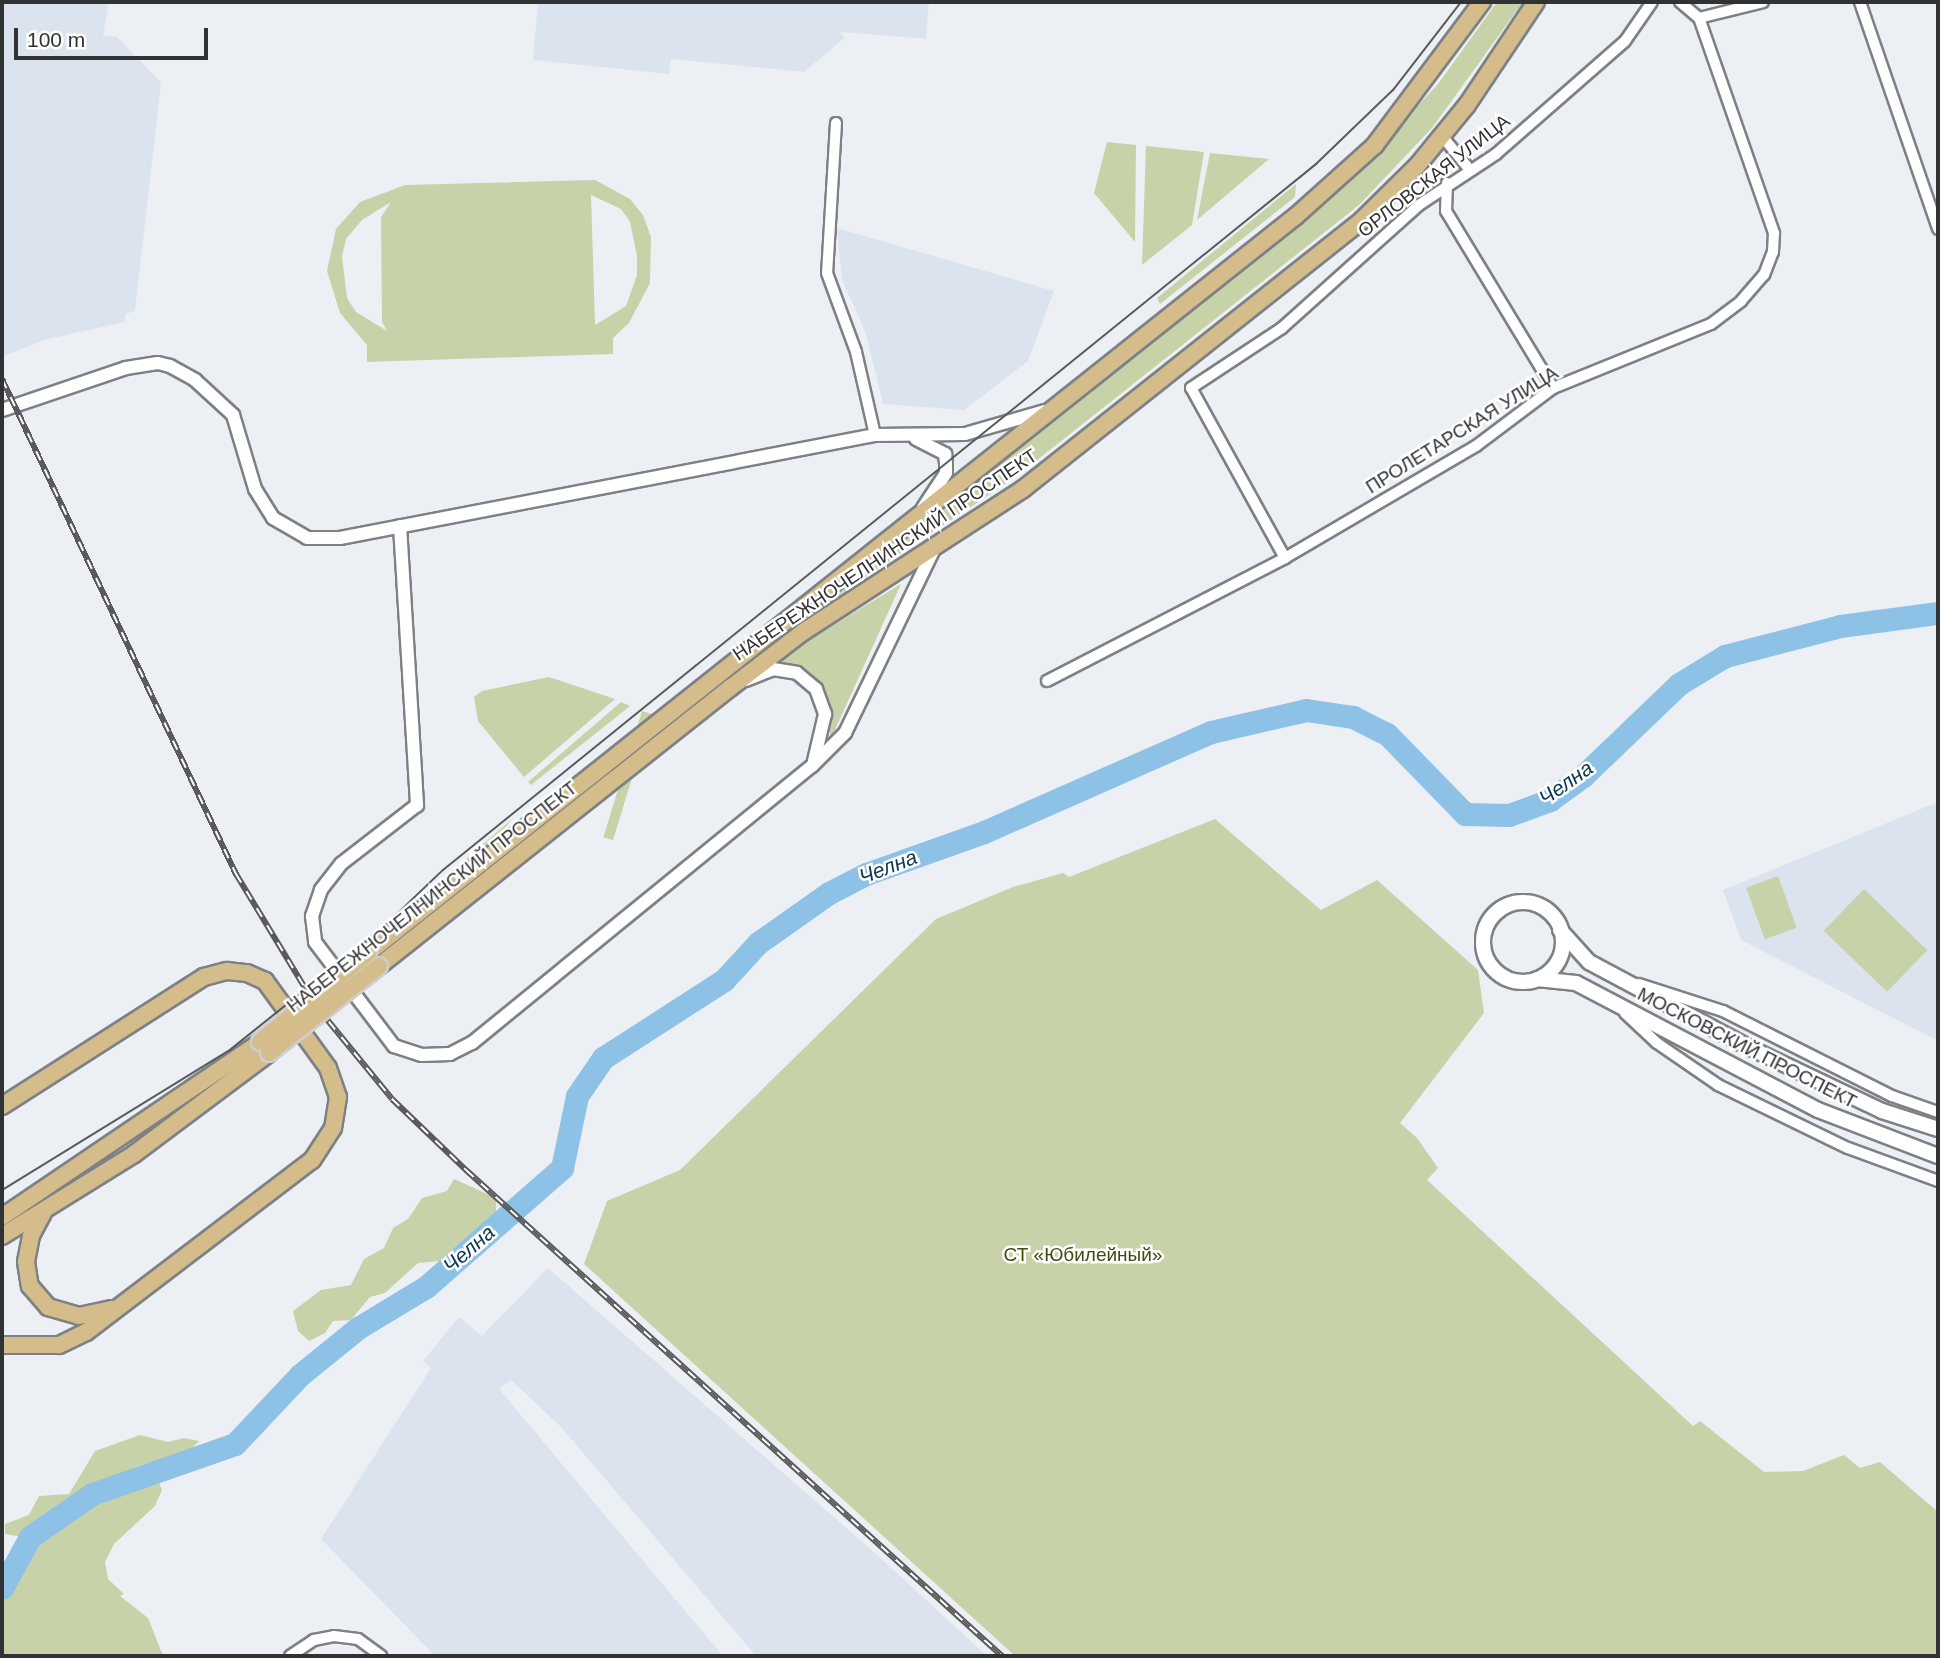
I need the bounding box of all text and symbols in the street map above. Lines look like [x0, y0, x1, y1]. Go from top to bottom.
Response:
scale bar [18, 14, 212, 58]
text: 100 m [27, 28, 85, 51]
street label: ОРЛОВСКАЯ УЛИЦА [1354, 110, 1514, 242]
street label: ПРОЛЕТАРСКАЯ УЛИЦА [1362, 361, 1562, 499]
street label: НАБЕРЕЖНОЧЕЛНИНСКИЙ ПРОСПЕКТ [728, 444, 1042, 666]
water label: Челна [1534, 755, 1598, 811]
street label: НАБЕРЕЖНОЧЕЛНИНСКИЙ ПРОСПЕКТ [282, 777, 582, 1017]
water label: Челна [855, 844, 921, 890]
street label: МОСКОВСКИЙ ПРОСПЕКТ [1634, 983, 1860, 1113]
water label: Челна [438, 1220, 500, 1278]
park label: СТ «Юбилейный» [1004, 1244, 1162, 1266]

